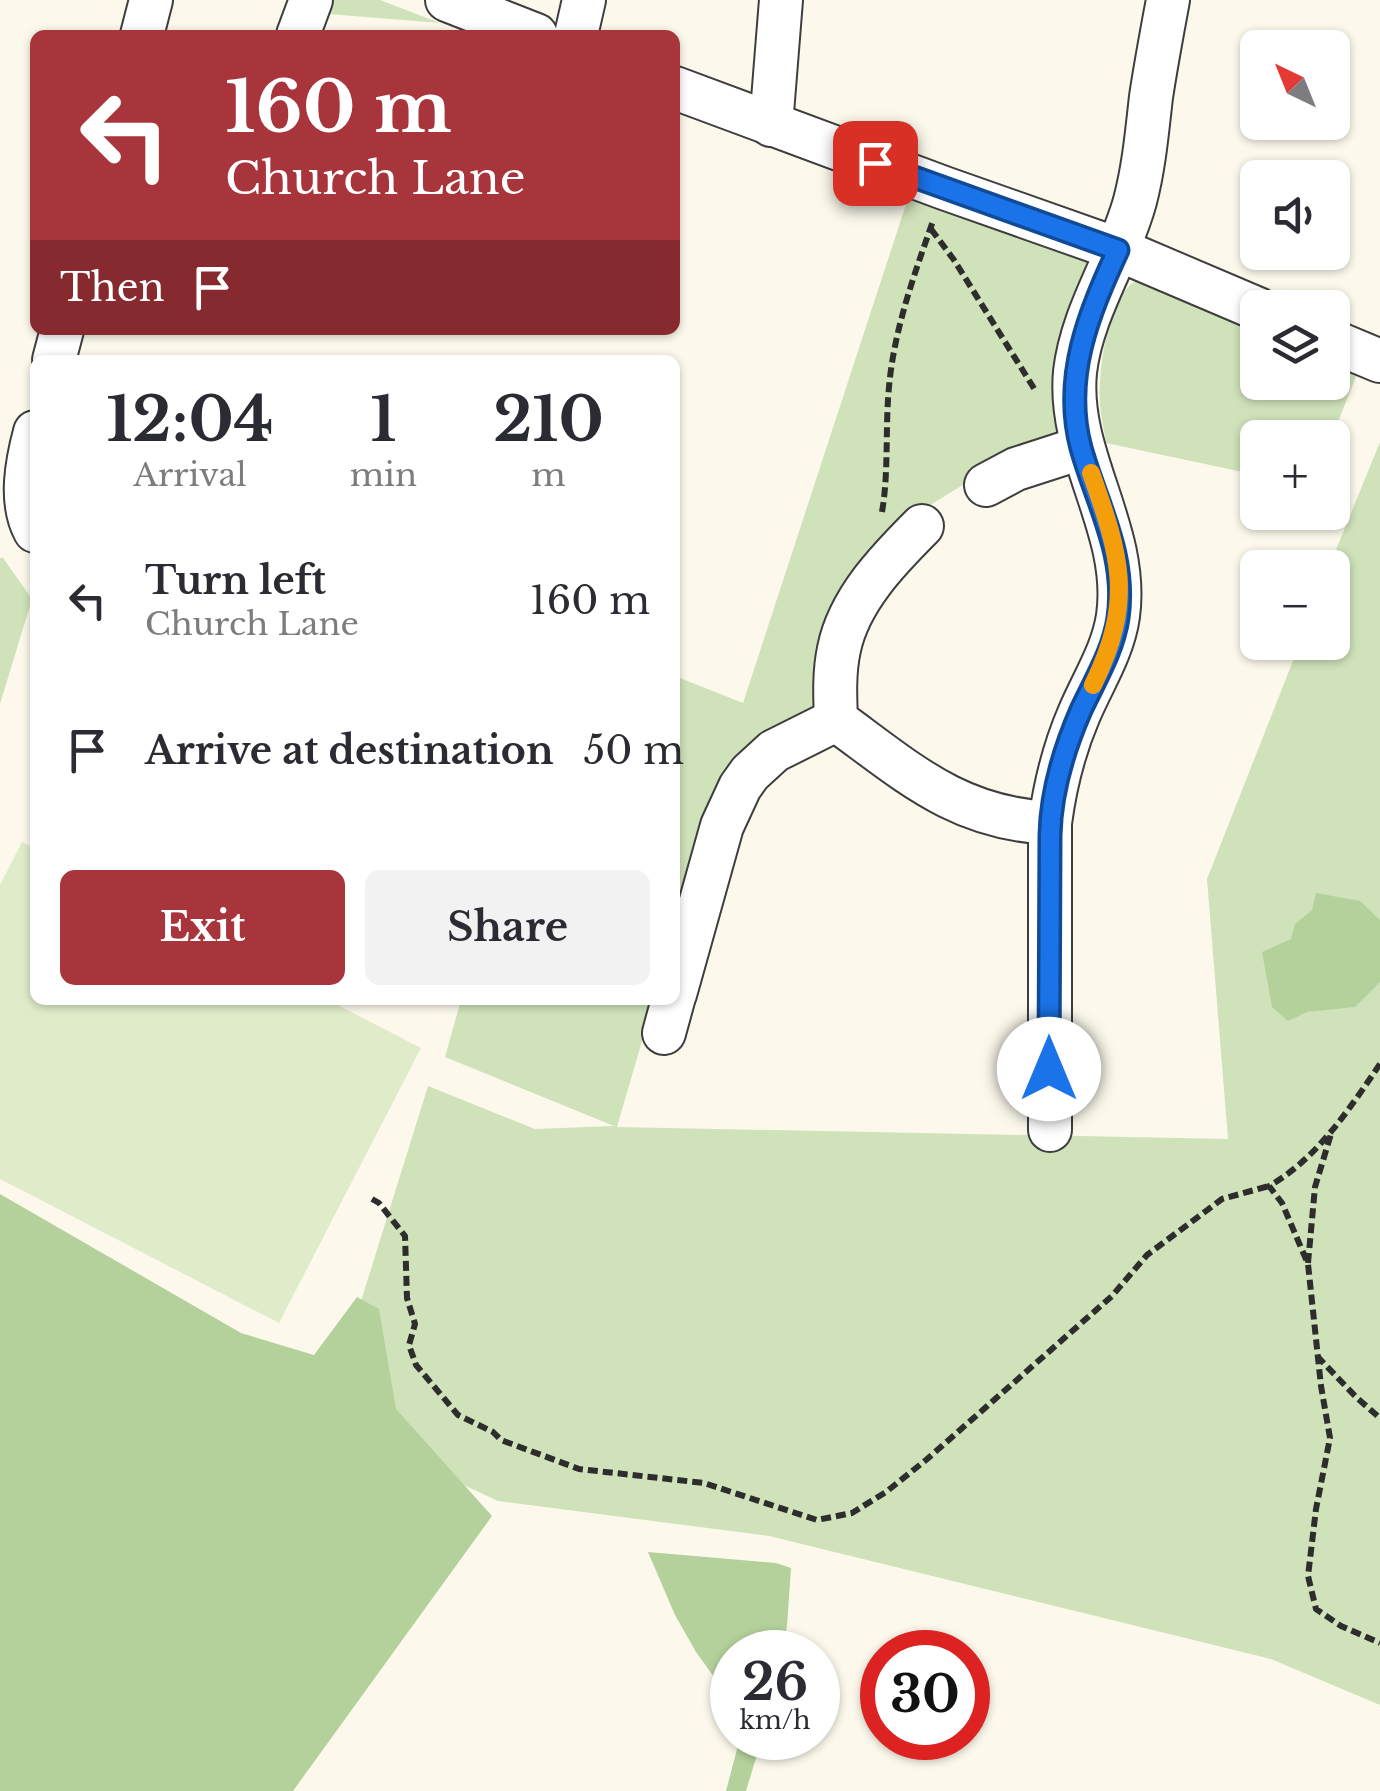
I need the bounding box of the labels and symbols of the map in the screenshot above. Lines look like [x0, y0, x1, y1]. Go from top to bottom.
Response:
north arrow [1240, 30, 1350, 140]
pin [833, 121, 918, 206]
position arrow [997, 1017, 1101, 1121]
speed limit sign: 30 [860, 1630, 990, 1760]

